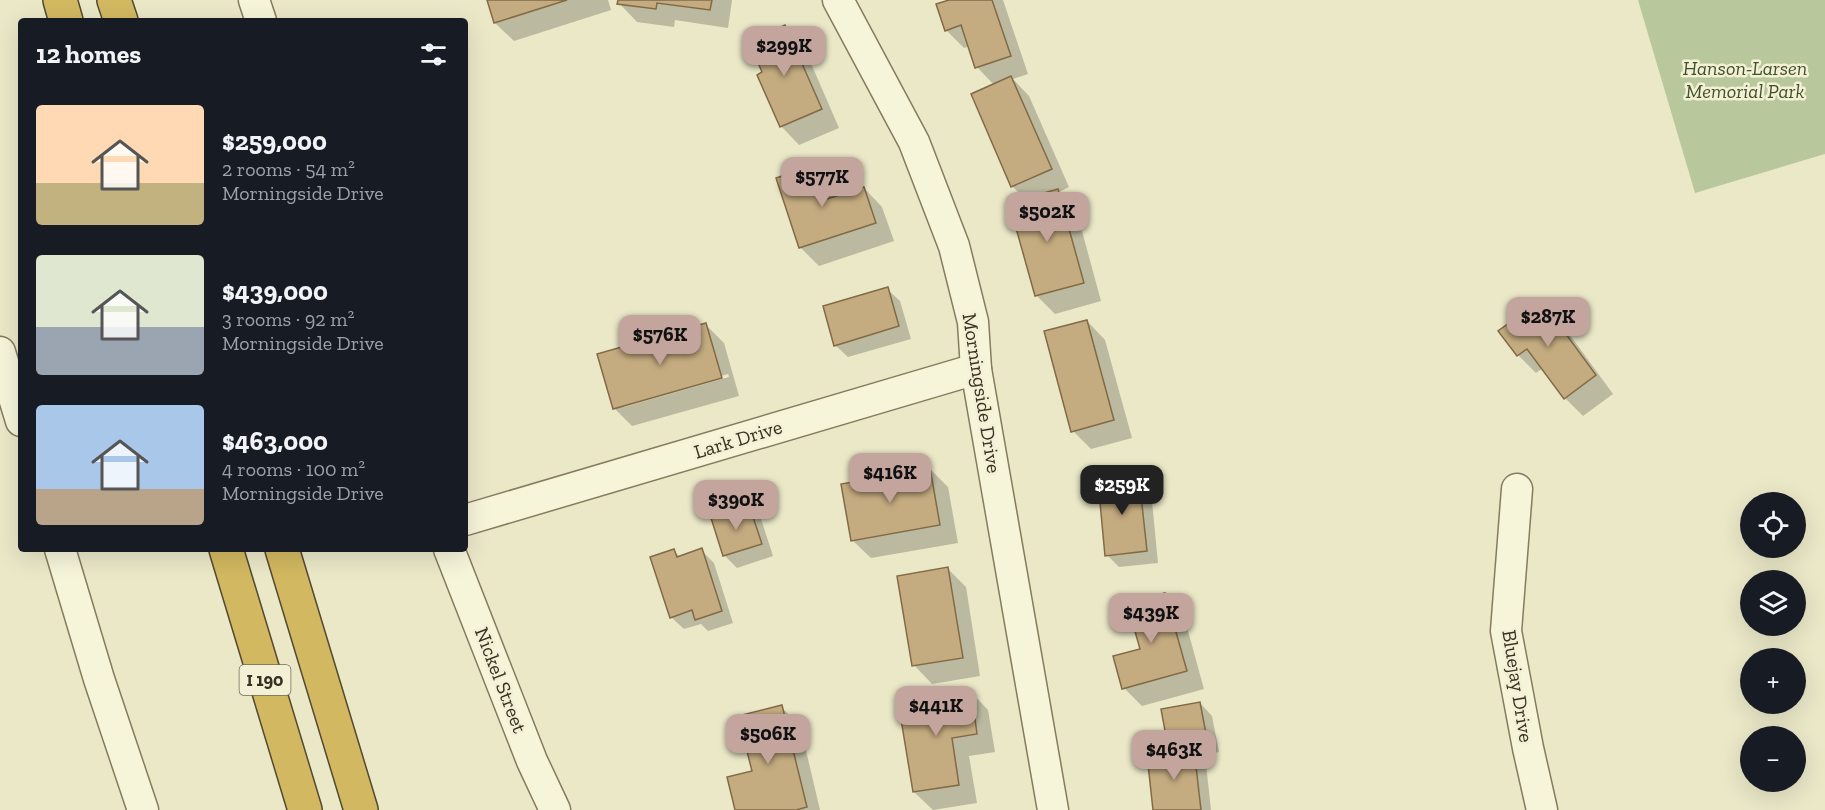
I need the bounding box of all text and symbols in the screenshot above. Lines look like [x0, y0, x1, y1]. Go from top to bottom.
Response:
pin: $299K [742, 26, 826, 77]
text: $299K [756, 33, 812, 57]
text: 12 homes [36, 38, 141, 70]
icon: filters [417, 38, 450, 71]
park label: Hanson-Larsen Memorial Park [1683, 56, 1807, 103]
text: $259,000 [222, 125, 327, 157]
icon: home [84, 129, 156, 201]
text: 2 rooms · 54 m² [222, 157, 355, 181]
pin: $577K [780, 157, 864, 208]
text: $577K [795, 164, 849, 188]
text: Morningside Drive [222, 181, 384, 205]
pin: $502K [1005, 192, 1089, 243]
text: $502K [1019, 199, 1075, 223]
text: $439,000 [222, 275, 328, 307]
icon: home [84, 279, 156, 351]
pin: $287K [1506, 297, 1590, 348]
text: $287K [1521, 304, 1575, 328]
text: 3 rooms · 92 m² [222, 307, 354, 331]
street label: Morningside Drive [958, 311, 1006, 475]
pin: $576K [618, 315, 702, 366]
text: $576K [633, 322, 687, 346]
text: Morningside Drive [222, 331, 384, 355]
street label: Lark Drive [691, 414, 785, 464]
text: $463,000 [222, 425, 328, 457]
icon: home [84, 429, 156, 501]
pin: $416K [848, 453, 932, 504]
text: 4 rooms · 100 m² [222, 457, 365, 481]
text: $416K [863, 460, 917, 484]
pin: $259K [1080, 465, 1164, 516]
text: $259K [1094, 472, 1150, 496]
pin: $390K [694, 480, 778, 531]
text: Morningside Drive [222, 481, 384, 505]
text: $390K [708, 487, 764, 511]
map controls [1740, 492, 1806, 792]
button: locate [1740, 492, 1806, 558]
button: layers [1740, 570, 1806, 636]
pin: $439K [1109, 593, 1193, 644]
text: $439K [1123, 600, 1179, 624]
street label: Nickel Street [470, 624, 532, 737]
street label: Bluejay Drive [1497, 628, 1539, 744]
button: + [1740, 648, 1806, 714]
road number: I 190 [240, 665, 290, 695]
pin: $441K [894, 686, 978, 737]
text: $441K [909, 693, 963, 717]
pin: $506K [726, 714, 810, 765]
text: $506K [740, 721, 796, 745]
button: − [1740, 726, 1806, 792]
pin: $463K [1132, 730, 1216, 781]
text: $463K [1146, 737, 1202, 761]

